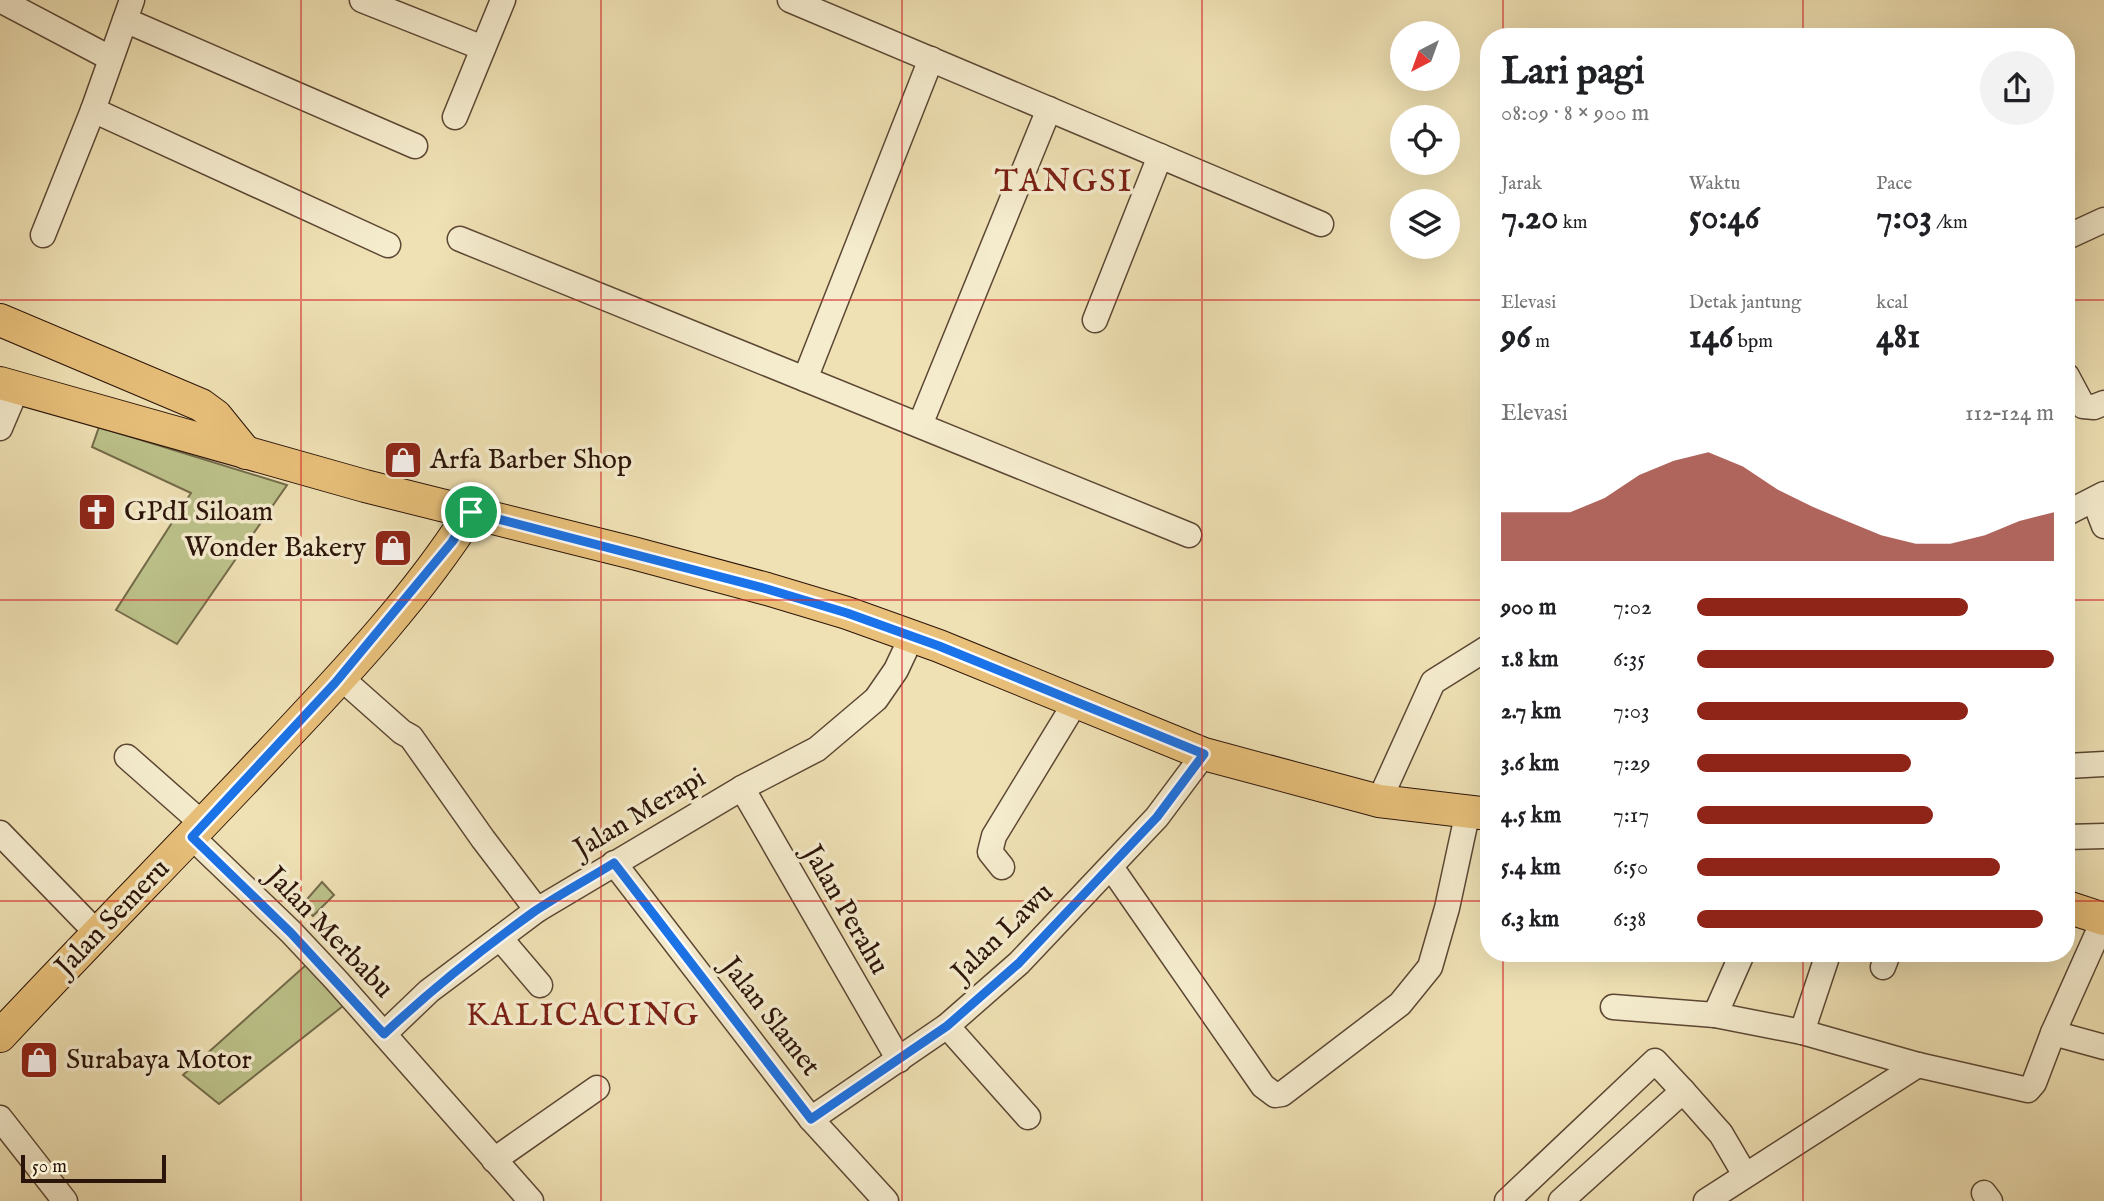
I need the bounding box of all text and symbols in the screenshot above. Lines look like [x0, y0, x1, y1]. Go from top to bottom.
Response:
north arrow [1390, 21, 1460, 91]
map controls [1390, 21, 1460, 259]
text: Lari pagi [1501, 49, 1645, 97]
button: share [1980, 51, 2054, 125]
text: 08:09 · 8 × 900 m [1501, 99, 1649, 128]
button: locate [1390, 105, 1460, 175]
district label: TANGSI [995, 162, 1133, 203]
text: Jarak [1501, 172, 1542, 196]
text: Waktu [1689, 172, 1740, 196]
text: Pace [1876, 172, 1912, 196]
button: layers [1390, 189, 1460, 259]
text: 7.20 [1501, 196, 1559, 241]
text: 50:46 [1689, 196, 1760, 241]
text: 7:03 [1876, 196, 1932, 241]
text: km [1559, 211, 1588, 235]
text: /km [1932, 211, 1968, 235]
text: Elevasi [1501, 291, 1556, 315]
text: Detak jantung [1689, 291, 1801, 315]
text: kcal [1876, 291, 1908, 315]
text: 96 [1501, 315, 1531, 360]
text: 146 [1689, 315, 1734, 360]
text: 481 [1876, 315, 1920, 360]
text: m [1531, 330, 1550, 354]
text: bpm [1734, 330, 1773, 354]
text: Elevasi [1501, 399, 1568, 428]
text: 112–124 m [1965, 399, 2054, 428]
shop icon: Arfa Barber Shop [382, 439, 424, 481]
place label: Arfa Barber Shop [429, 443, 632, 478]
pin [441, 482, 501, 542]
church icon: GPdI Siloam [76, 491, 118, 533]
icon: arrive [452, 493, 490, 531]
place label: GPdI Siloam [124, 495, 273, 530]
shop icon: Wonder Bakery [372, 527, 414, 569]
place label: Wonder Bakery [184, 531, 366, 566]
text: 900 m [1501, 593, 1556, 622]
text: 7:02 [1613, 593, 1652, 622]
text: 1.8 km [1501, 645, 1559, 674]
text: 6:35 [1613, 645, 1646, 674]
text: 2.7 km [1501, 697, 1561, 726]
text: 7:03 [1613, 697, 1650, 726]
text: 3.6 km [1501, 749, 1559, 778]
text: 7:29 [1613, 749, 1651, 778]
street label: Jalan Merapi [565, 761, 712, 869]
text: 4.5 km [1501, 801, 1561, 830]
text: 7:17 [1613, 801, 1649, 830]
street label: Jalan Perahu [792, 836, 896, 981]
street label: Jalan Semeru [46, 852, 178, 986]
text: 5.4 km [1501, 853, 1561, 882]
text: 6:50 [1613, 853, 1648, 882]
street label: Jalan Merbabu [256, 858, 400, 1006]
street label: Jalan Lawu [943, 876, 1061, 992]
text: 6.3 km [1501, 905, 1559, 934]
text: 6:38 [1613, 905, 1646, 934]
street label: Jalan Slamet [711, 948, 828, 1084]
district label: KALICACING [466, 996, 700, 1037]
shop icon: Surabaya Motor [18, 1039, 60, 1081]
place label: Surabaya Motor [66, 1043, 252, 1078]
scale bar [21, 1152, 166, 1184]
text: 50 m [32, 1155, 67, 1179]

